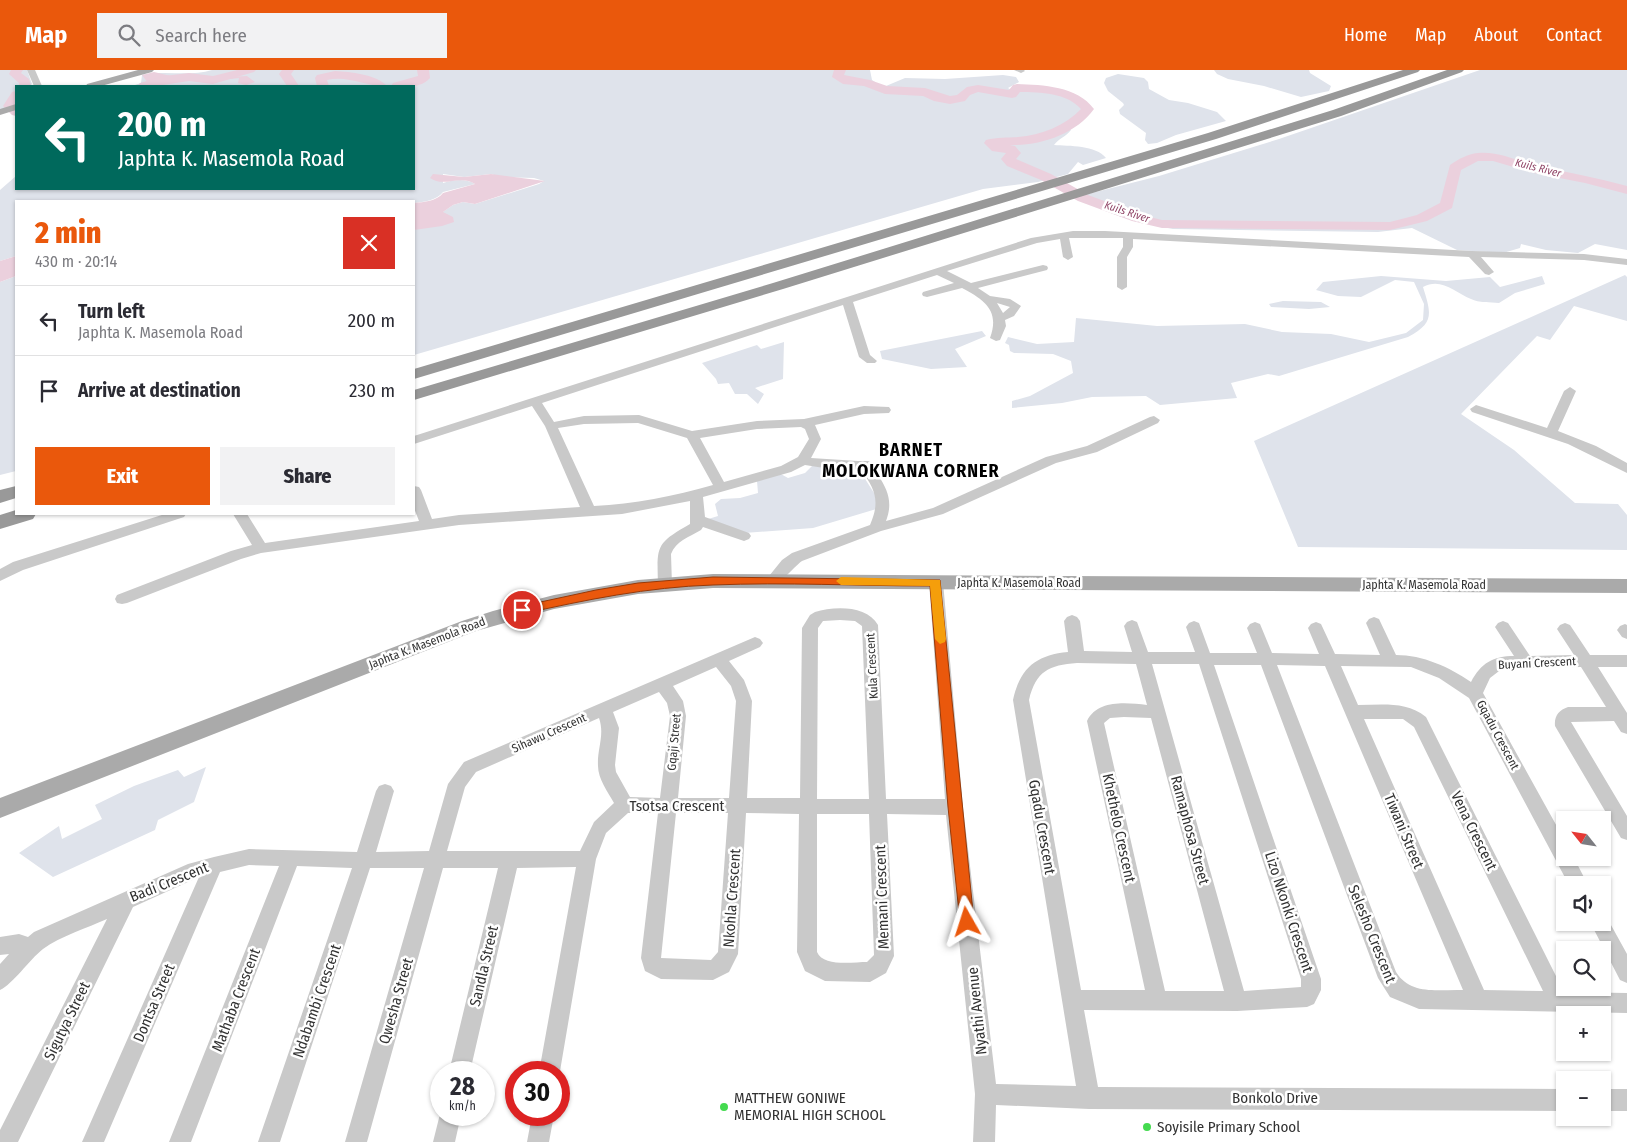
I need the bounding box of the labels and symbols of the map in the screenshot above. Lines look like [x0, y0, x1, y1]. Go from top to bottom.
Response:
water label: Kuils River [1514, 156, 1563, 180]
water label: Kuils River [1103, 199, 1152, 226]
district label: BARNET MOLOKWANA CORNER [822, 439, 1000, 482]
street label: Japhta K. Masemola Road [957, 576, 1081, 590]
street label: Japhta K. Masemola Road [1362, 578, 1486, 592]
pin [501, 589, 543, 631]
street label: Japhta K. Masemola Road [367, 614, 487, 672]
street label: Kula Crescent [863, 632, 881, 699]
street label: Buyani Crescent [1498, 654, 1576, 672]
street label: Gqadu Crescent [1474, 698, 1522, 772]
street label: Sihawu Crescent [510, 710, 588, 756]
street label: Gqaji Street [665, 713, 683, 771]
street label: Khethelo Crescent [1099, 772, 1139, 884]
street label: Ramaphosa Street [1167, 774, 1213, 887]
street label: Gqadu Crescent [1025, 778, 1059, 876]
street label: Vena Crescent [1447, 788, 1501, 874]
street label: Tiwani Street [1380, 791, 1428, 871]
street label: Tsotsa Crescent [630, 797, 725, 815]
north arrow [1556, 811, 1611, 866]
street label: Memani Crescent [871, 844, 893, 950]
street label: Nkohla Crescent [720, 848, 744, 948]
street label: Lizo Nkonki Crescent [1261, 849, 1317, 975]
street label: Badi Crescent [127, 858, 211, 906]
street label: Selesho Crescent [1344, 882, 1400, 986]
position arrow [940, 895, 992, 947]
street label: Sandla Street [466, 924, 502, 1008]
street label: Ndabambi Crescent [289, 942, 345, 1060]
street label: Mathaba Crescent [208, 946, 264, 1054]
street label: Qwesha Street [375, 956, 417, 1046]
street label: Dontsa Street [129, 961, 179, 1045]
street label: Nyathi Avenue [963, 966, 991, 1056]
street label: Sigutya Street [40, 979, 94, 1063]
speed limit sign: 30 [505, 1061, 570, 1126]
place label: MATTHEW GONIWE MEMORIAL HIGH SCHOOL [734, 1089, 886, 1124]
street label: Bonkolo Drive [1232, 1089, 1318, 1107]
marker: MATTHEW GONIWE MEMORIAL HIGH SCHOOL [718, 1101, 730, 1113]
place label: Soyisile Primary School [1157, 1118, 1300, 1136]
marker: Soyisile Primary School [1141, 1121, 1153, 1133]

